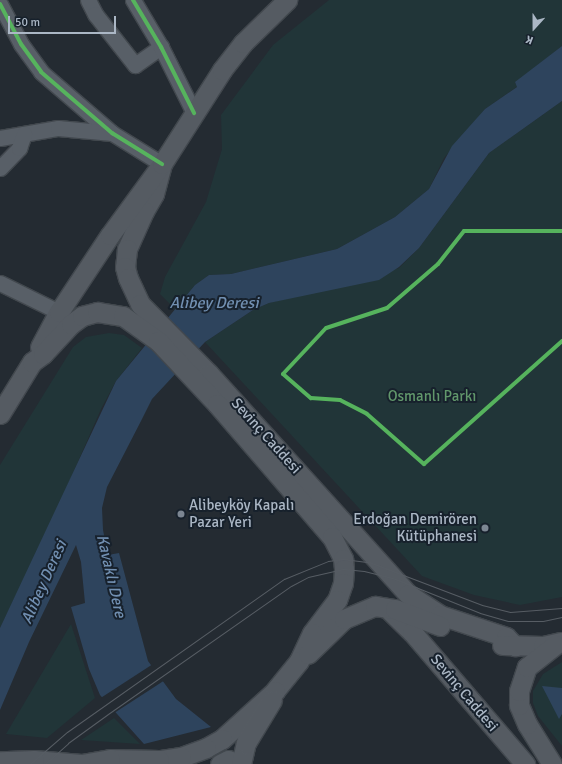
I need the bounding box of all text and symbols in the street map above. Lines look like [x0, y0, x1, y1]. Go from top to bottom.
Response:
scale bar [10, 8, 118, 34]
north arrow [514, 8, 554, 48]
text: 50 m [15, 15, 40, 30]
text: K [524, 32, 535, 47]
water label: Alibey Deresi [169, 293, 259, 313]
park label: Osmanlı Parkı [388, 388, 476, 406]
street label: Sevinç Caddesi [227, 394, 305, 478]
place label: Alibeyköy Kapalı Pazar Yeri [189, 496, 294, 531]
marker: Alibeyköy Kapalı Pazar Yeri [176, 509, 186, 519]
place label: Erdoğan Demirören Kütüphanesi [353, 510, 477, 545]
marker: Erdoğan Demirören Kütüphanesi [480, 523, 490, 533]
water label: Kavaklı Dere [92, 532, 130, 620]
water label: Alibey Deresi [17, 537, 71, 627]
street label: Sevinç Caddesi [426, 651, 502, 735]

